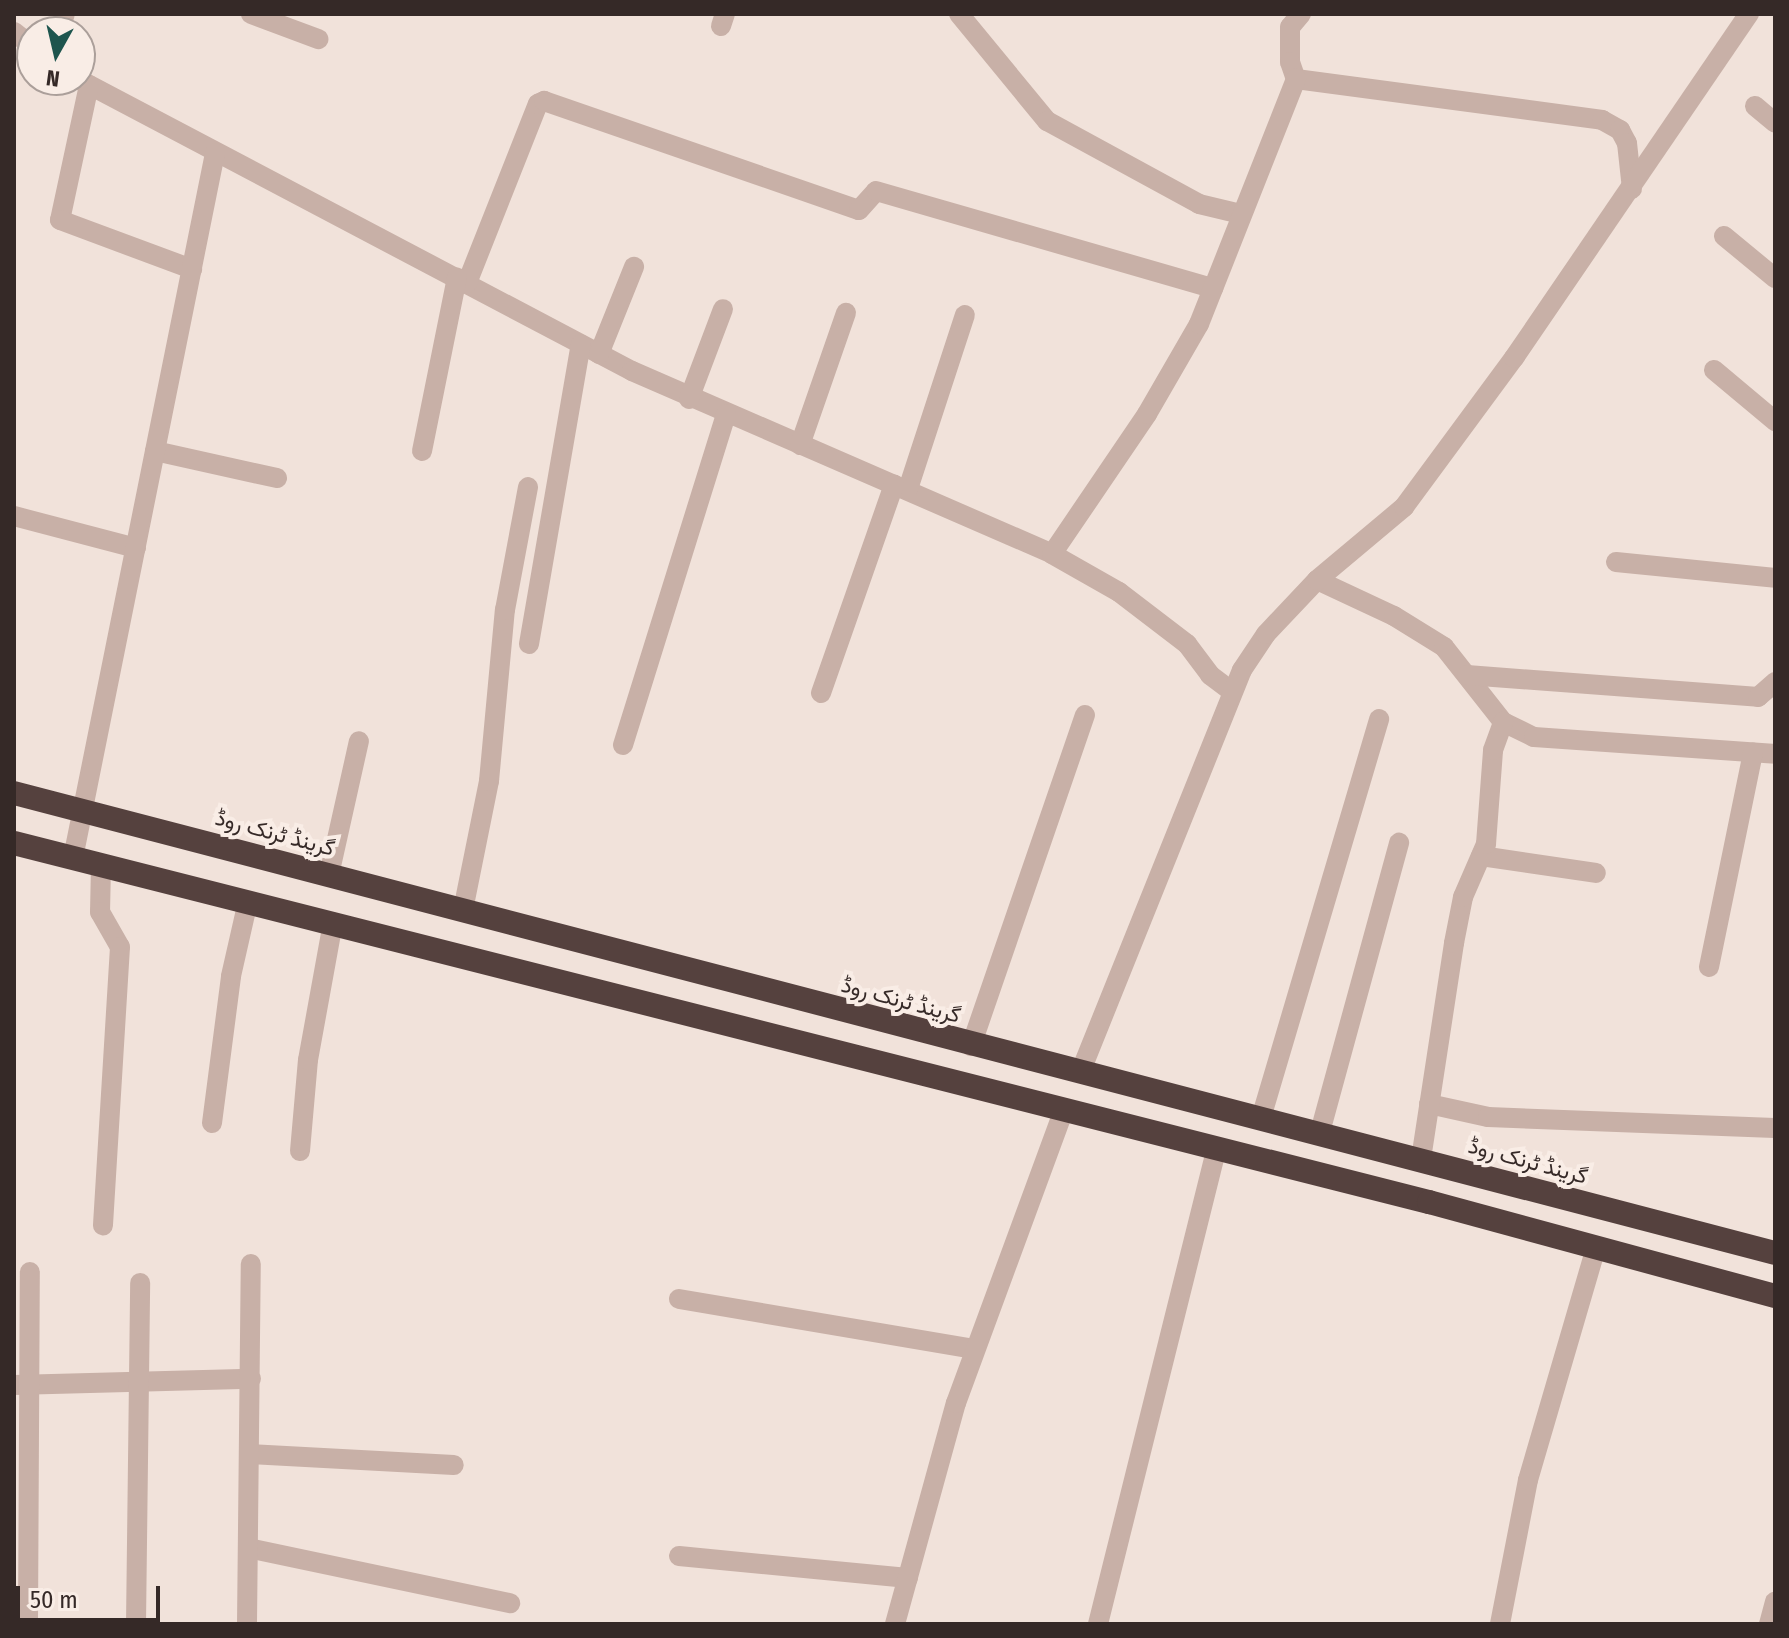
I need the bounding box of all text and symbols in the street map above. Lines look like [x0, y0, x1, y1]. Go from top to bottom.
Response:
north arrow [16, 16, 96, 96]
text: N [44, 64, 61, 93]
street label: گرینڈ ٹرنک روڈ [212, 804, 338, 862]
street label: گرینڈ ٹرنک روڈ [838, 971, 964, 1029]
street label: گرینڈ ٹرنک روڈ [1465, 1132, 1591, 1190]
scale bar [20, 1570, 164, 1620]
text: 50 m [30, 1586, 78, 1614]

